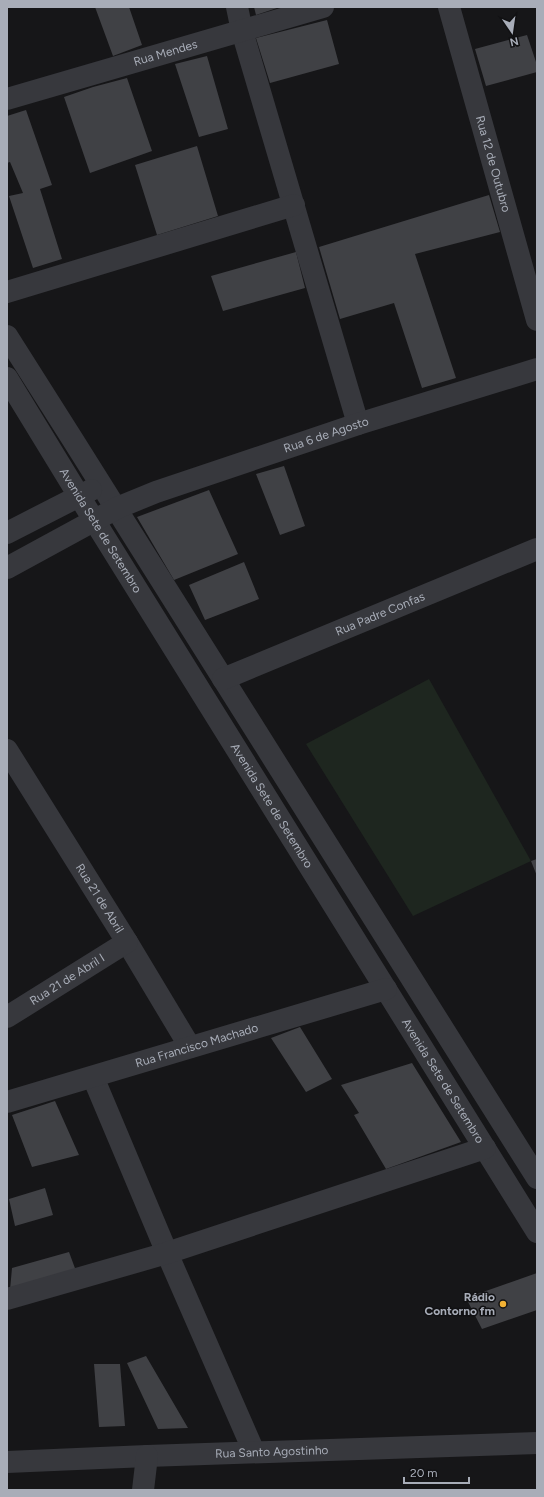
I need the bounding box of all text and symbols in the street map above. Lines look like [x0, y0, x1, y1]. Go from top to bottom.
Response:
north arrow [492, 12, 532, 52]
text: N [509, 34, 520, 49]
street label: Rua Mendes [132, 37, 199, 69]
street label: Rua 12 de Outubro [473, 114, 513, 214]
street label: Rua 6 de Agosto [282, 414, 370, 456]
street label: Avenida Sete de Setembro [57, 466, 145, 596]
street label: Rua Padre Confas [333, 589, 427, 639]
street label: Avenida Sete de Setembro [228, 741, 316, 871]
street label: Rua 21 de Abril [73, 861, 127, 936]
street label: Rua 21 de Abril I [27, 951, 107, 1008]
street label: Avenida Sete de Setembro [399, 1016, 487, 1146]
street label: Rua Francisco Machado [134, 1020, 260, 1070]
place label: Rádio Contorno fm [424, 1290, 495, 1318]
marker: Rádio Contorno fm [498, 1299, 508, 1309]
street label: Rua Santo Agostinho [215, 1443, 329, 1461]
scale bar [404, 1459, 469, 1485]
text: 20 m [410, 1466, 438, 1480]

